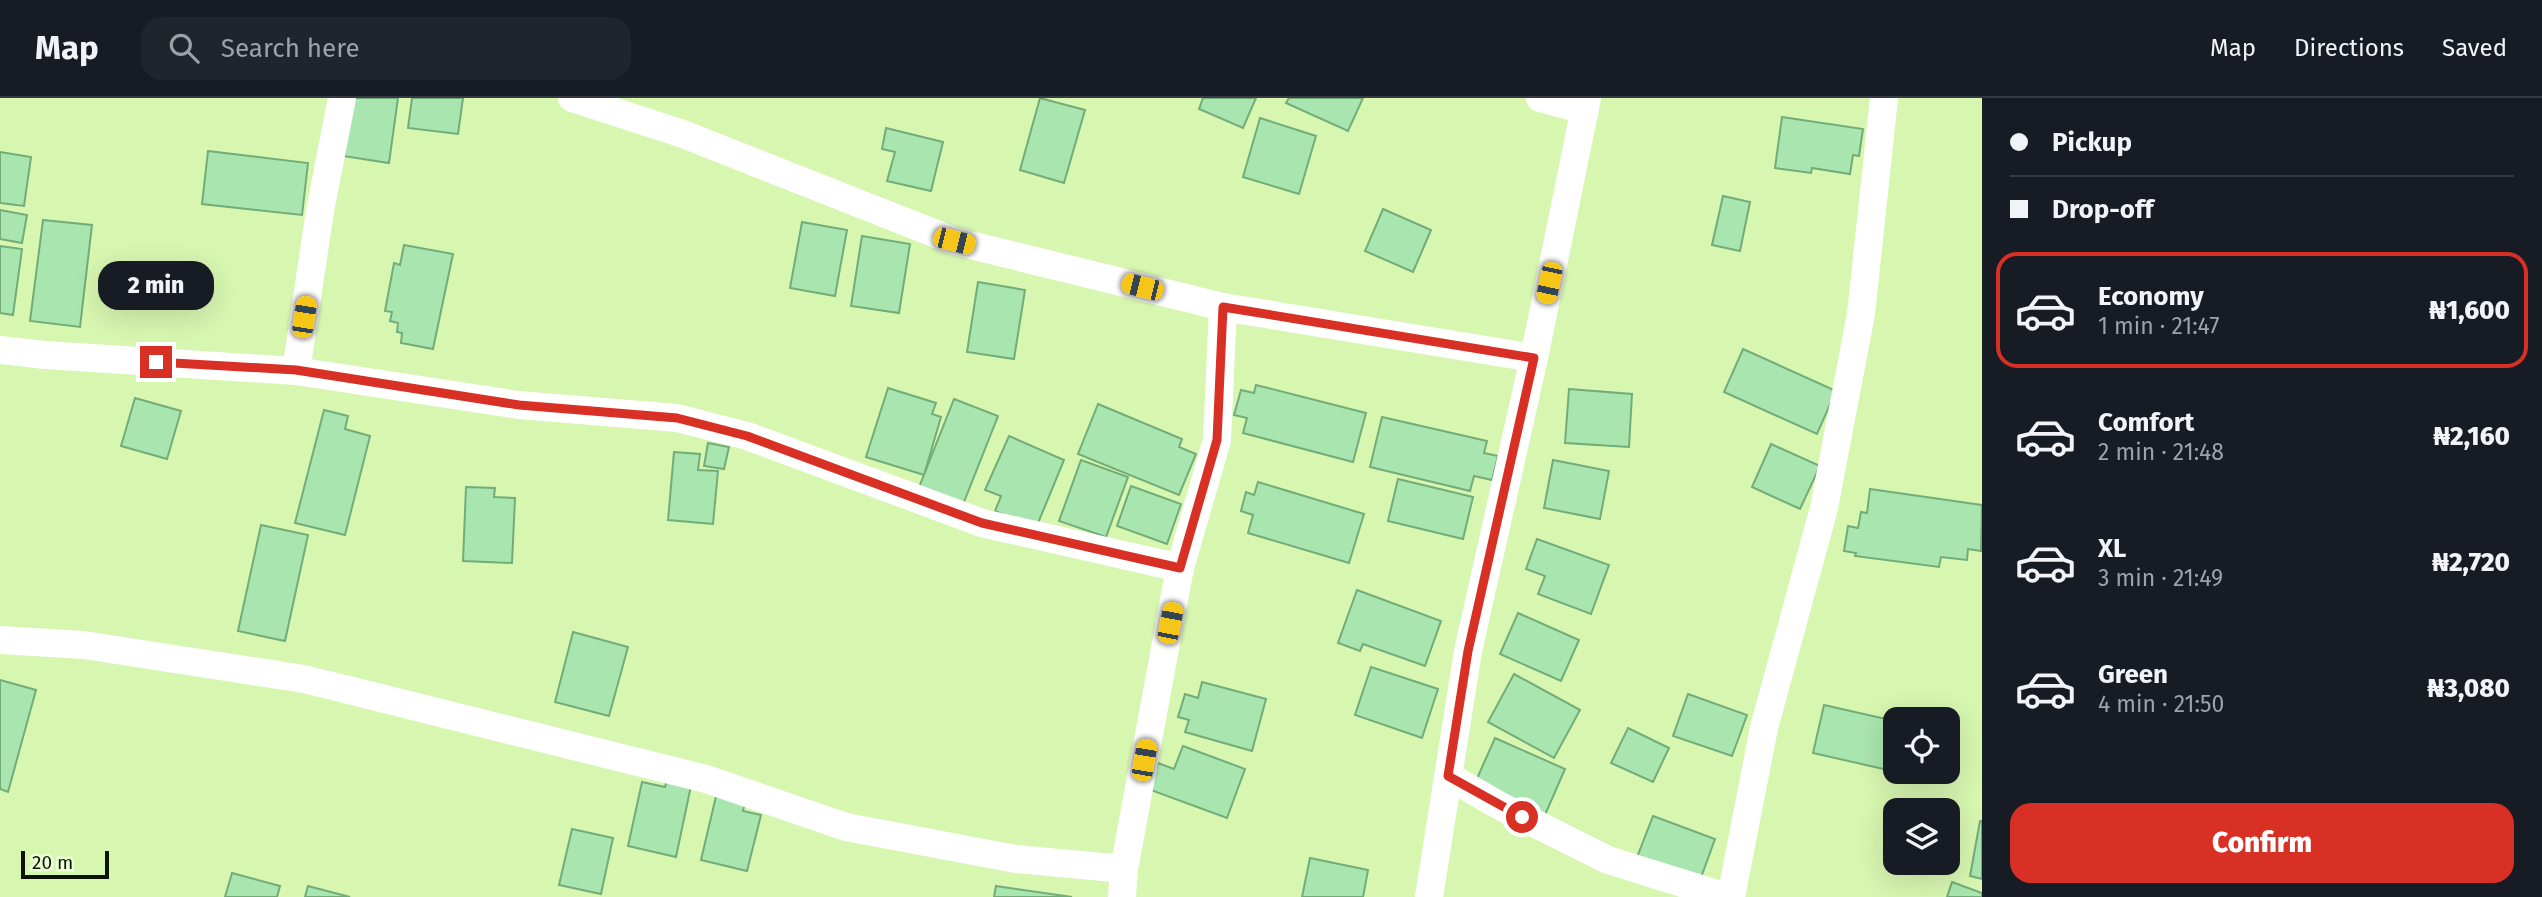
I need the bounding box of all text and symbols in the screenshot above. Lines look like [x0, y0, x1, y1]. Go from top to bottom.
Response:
search box [141, 17, 631, 80]
text: Map [35, 28, 99, 68]
icon: search [165, 29, 203, 67]
text: Search here [221, 33, 360, 64]
text: Map [2210, 34, 2256, 62]
text: Directions [2294, 34, 2404, 62]
text: Saved [2442, 34, 2507, 62]
text: Pickup [2052, 127, 2132, 158]
text: Drop-off [2052, 194, 2154, 225]
car [932, 226, 977, 256]
callout: 2 min [98, 260, 214, 310]
car [1535, 260, 1564, 306]
text: 2 min [128, 271, 184, 299]
car [1120, 272, 1165, 302]
icon: car [2014, 279, 2077, 342]
text: Economy [2098, 281, 2204, 312]
car [291, 295, 318, 339]
text: ₦1,600 [2429, 295, 2510, 326]
text: 1 min · 21:47 [2098, 312, 2220, 340]
route end [140, 346, 172, 378]
icon: car [2014, 405, 2077, 468]
text: Comfort [2098, 407, 2194, 438]
text: ₦2,160 [2433, 421, 2510, 452]
text: 2 min · 21:48 [2098, 438, 2224, 466]
icon: car [2014, 531, 2077, 594]
text: XL [2098, 533, 2126, 564]
text: ₦2,720 [2432, 547, 2510, 578]
text: 3 min · 21:49 [2098, 564, 2223, 592]
car [1156, 600, 1185, 646]
icon: car [2014, 657, 2077, 720]
text: Green [2098, 659, 2168, 690]
text: ₦3,080 [2427, 673, 2510, 704]
text: 4 min · 21:50 [2098, 690, 2224, 718]
map controls [1883, 707, 1960, 875]
button: locate [1883, 707, 1960, 784]
car [1131, 737, 1158, 783]
button: layers [1883, 798, 1960, 875]
route start [1506, 801, 1538, 833]
button: Confirm [2010, 803, 2514, 883]
scale bar [21, 848, 108, 880]
text: 20 m [32, 851, 73, 874]

